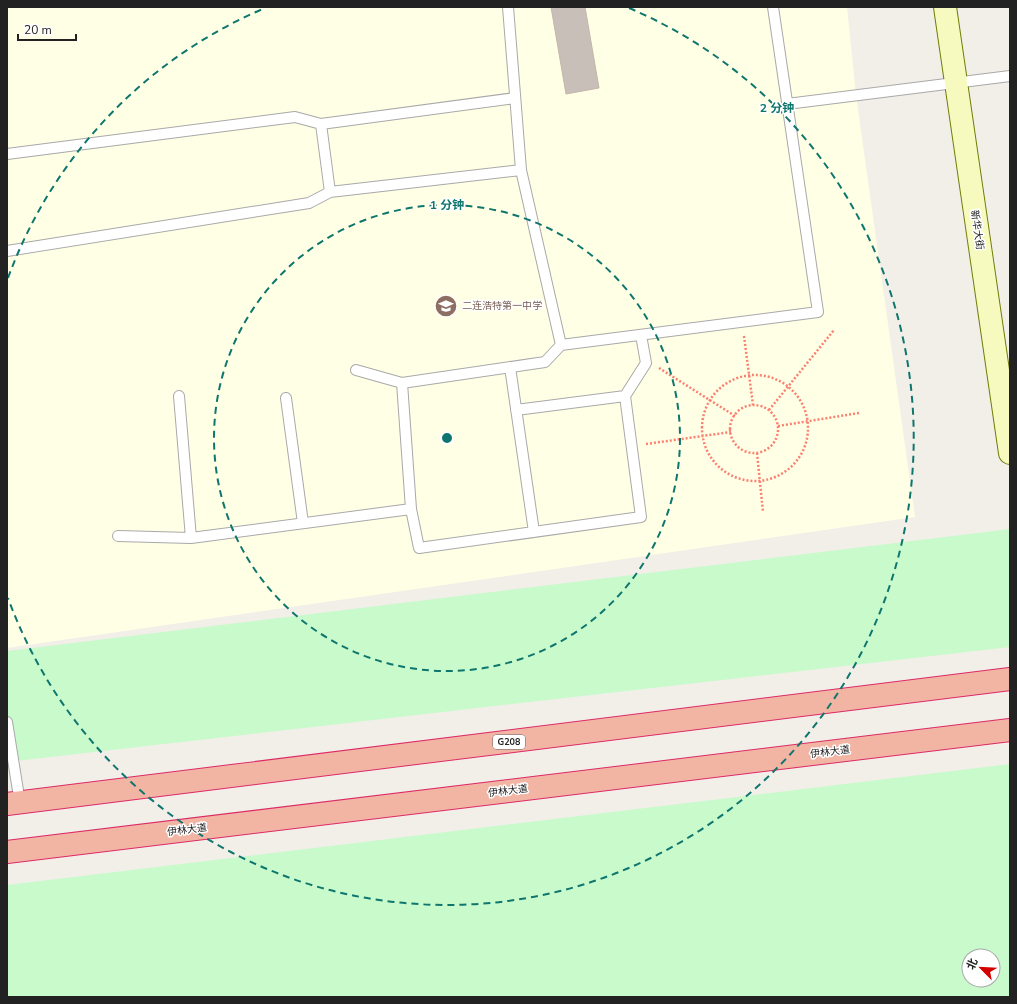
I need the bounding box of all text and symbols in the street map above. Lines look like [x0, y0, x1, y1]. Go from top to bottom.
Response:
scale bar [18, 16, 76, 42]
text: 20 m [24, 22, 52, 38]
text: 2 分钟 [760, 100, 794, 116]
text: 1 分钟 [430, 197, 464, 213]
street label: 新华大街 [967, 209, 987, 251]
school or university icon: 二连浩特第一中学 [433, 293, 459, 319]
place label: 二连浩特第一中学 [462, 299, 542, 313]
centre of rings [440, 431, 454, 445]
road number: G208 [493, 735, 525, 749]
street label: 伊林大道 [809, 743, 851, 761]
street label: 伊林大道 [487, 782, 529, 800]
street label: 伊林大道 [166, 821, 208, 839]
north arrow [961, 948, 1001, 988]
text: 北 [963, 956, 981, 972]

